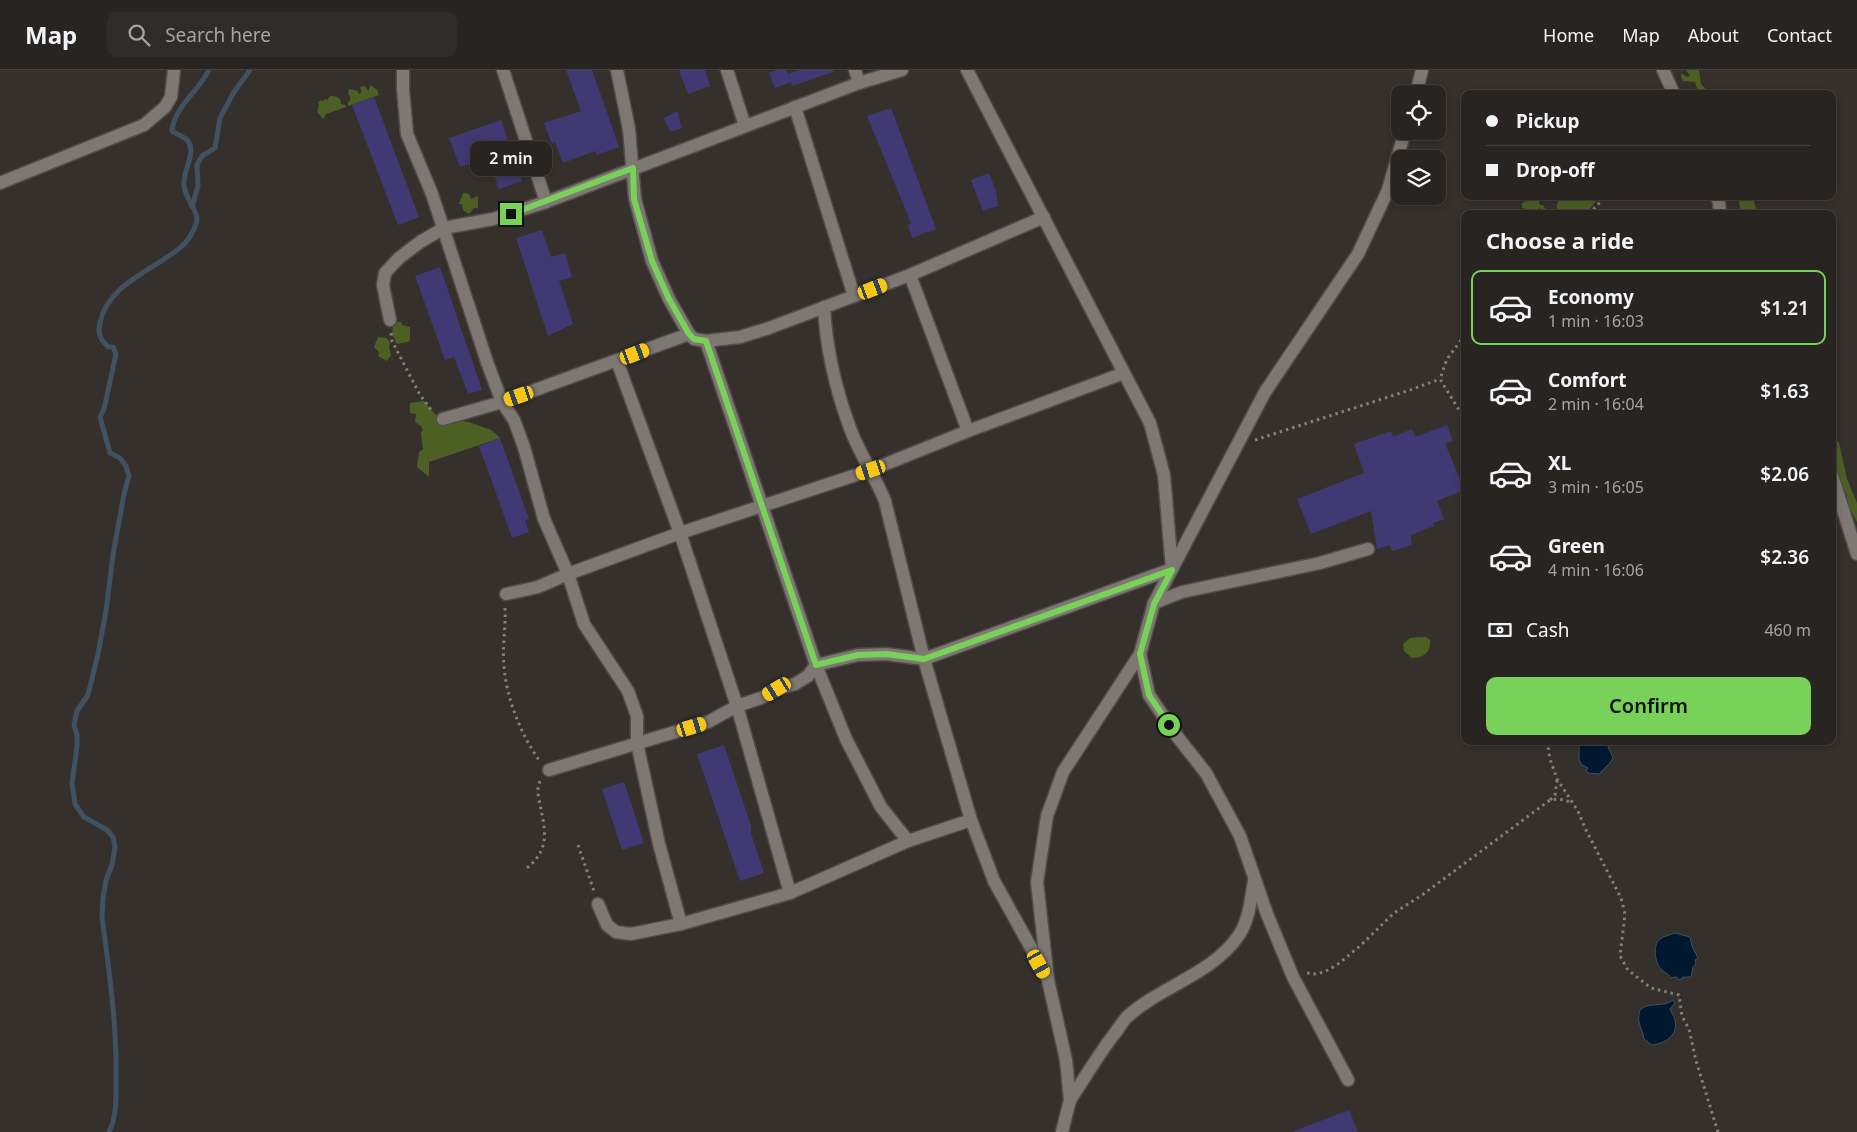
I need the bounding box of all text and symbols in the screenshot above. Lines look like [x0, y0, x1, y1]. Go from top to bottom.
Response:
search box [107, 12, 457, 57]
text: Map [25, 18, 77, 51]
icon: search [125, 21, 153, 49]
text: Search here [165, 22, 271, 48]
text: Home [1543, 23, 1594, 47]
text: Map [1622, 23, 1660, 47]
text: About [1688, 23, 1739, 47]
text: Contact [1767, 23, 1832, 47]
map controls [1391, 85, 1446, 205]
button: locate [1391, 85, 1446, 140]
text: Pickup [1516, 108, 1579, 134]
callout: 2 min [470, 142, 552, 176]
text: 2 min [489, 147, 533, 169]
button: layers [1391, 150, 1446, 205]
text: Drop-off [1516, 157, 1595, 183]
route end [500, 203, 522, 225]
text: Choose a ride [1486, 225, 1634, 255]
car [856, 277, 889, 301]
text: Economy [1548, 284, 1634, 310]
icon: car [1488, 285, 1533, 330]
text: $1.21 [1760, 295, 1809, 321]
text: 1 min · 16:03 [1548, 310, 1644, 332]
car [618, 342, 651, 366]
text: Comfort [1548, 367, 1627, 393]
icon: car [1488, 368, 1533, 413]
text: $1.63 [1760, 378, 1809, 404]
car [502, 384, 535, 408]
text: 2 min · 16:04 [1548, 393, 1644, 415]
text: XL [1548, 450, 1571, 476]
icon: car [1488, 451, 1533, 496]
car [854, 458, 887, 482]
text: $2.06 [1760, 461, 1809, 487]
text: 3 min · 16:05 [1548, 476, 1644, 498]
text: Green [1548, 533, 1605, 559]
icon: car [1488, 534, 1533, 579]
text: $2.36 [1760, 544, 1809, 570]
text: 4 min · 16:06 [1548, 559, 1644, 581]
icon: cash [1486, 616, 1514, 644]
text: Cash [1526, 617, 1570, 643]
text: 460 m [1764, 619, 1811, 641]
car [760, 675, 793, 703]
button: Confirm [1486, 677, 1811, 735]
route start [1158, 714, 1180, 736]
car [675, 715, 708, 739]
car [1025, 947, 1052, 981]

